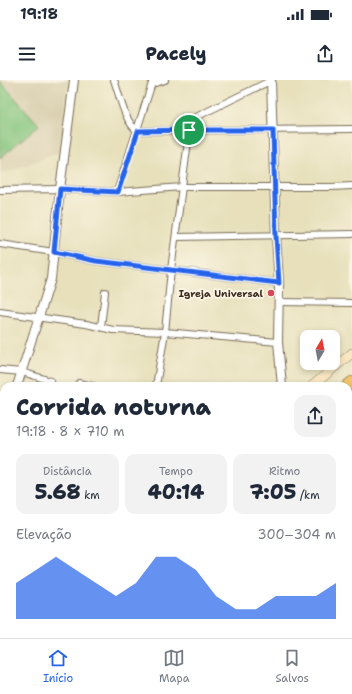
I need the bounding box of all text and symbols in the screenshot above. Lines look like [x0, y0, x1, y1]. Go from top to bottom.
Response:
text: 19:18 [20, 4, 58, 24]
text: Pacely [145, 42, 207, 66]
icon: menu [16, 43, 38, 65]
icon: share [314, 43, 336, 65]
pin [172, 113, 206, 147]
icon: arrive [178, 119, 200, 141]
place label: Igreja Universal [179, 287, 264, 300]
marker: Igreja Universal [266, 288, 276, 298]
north arrow [300, 330, 340, 370]
map controls [300, 330, 340, 370]
text: Corrida noturna [16, 393, 211, 422]
button: share [294, 395, 336, 437]
text: 19:18 · 8 × 710 m [16, 423, 125, 440]
text: Distância [43, 464, 92, 479]
text: Tempo [159, 464, 193, 479]
text: Ritmo [269, 464, 300, 479]
text: 5.68 [35, 479, 81, 505]
text: 40:14 [148, 479, 204, 505]
text: 7:05 [250, 479, 296, 505]
text: km [81, 488, 100, 503]
text: /km [296, 488, 320, 503]
text: Elevação [16, 526, 72, 543]
text: 300–304 m [258, 526, 336, 543]
tab: Início [43, 647, 73, 686]
tab: Mapa [159, 647, 189, 686]
tab: Salvos [275, 647, 309, 686]

